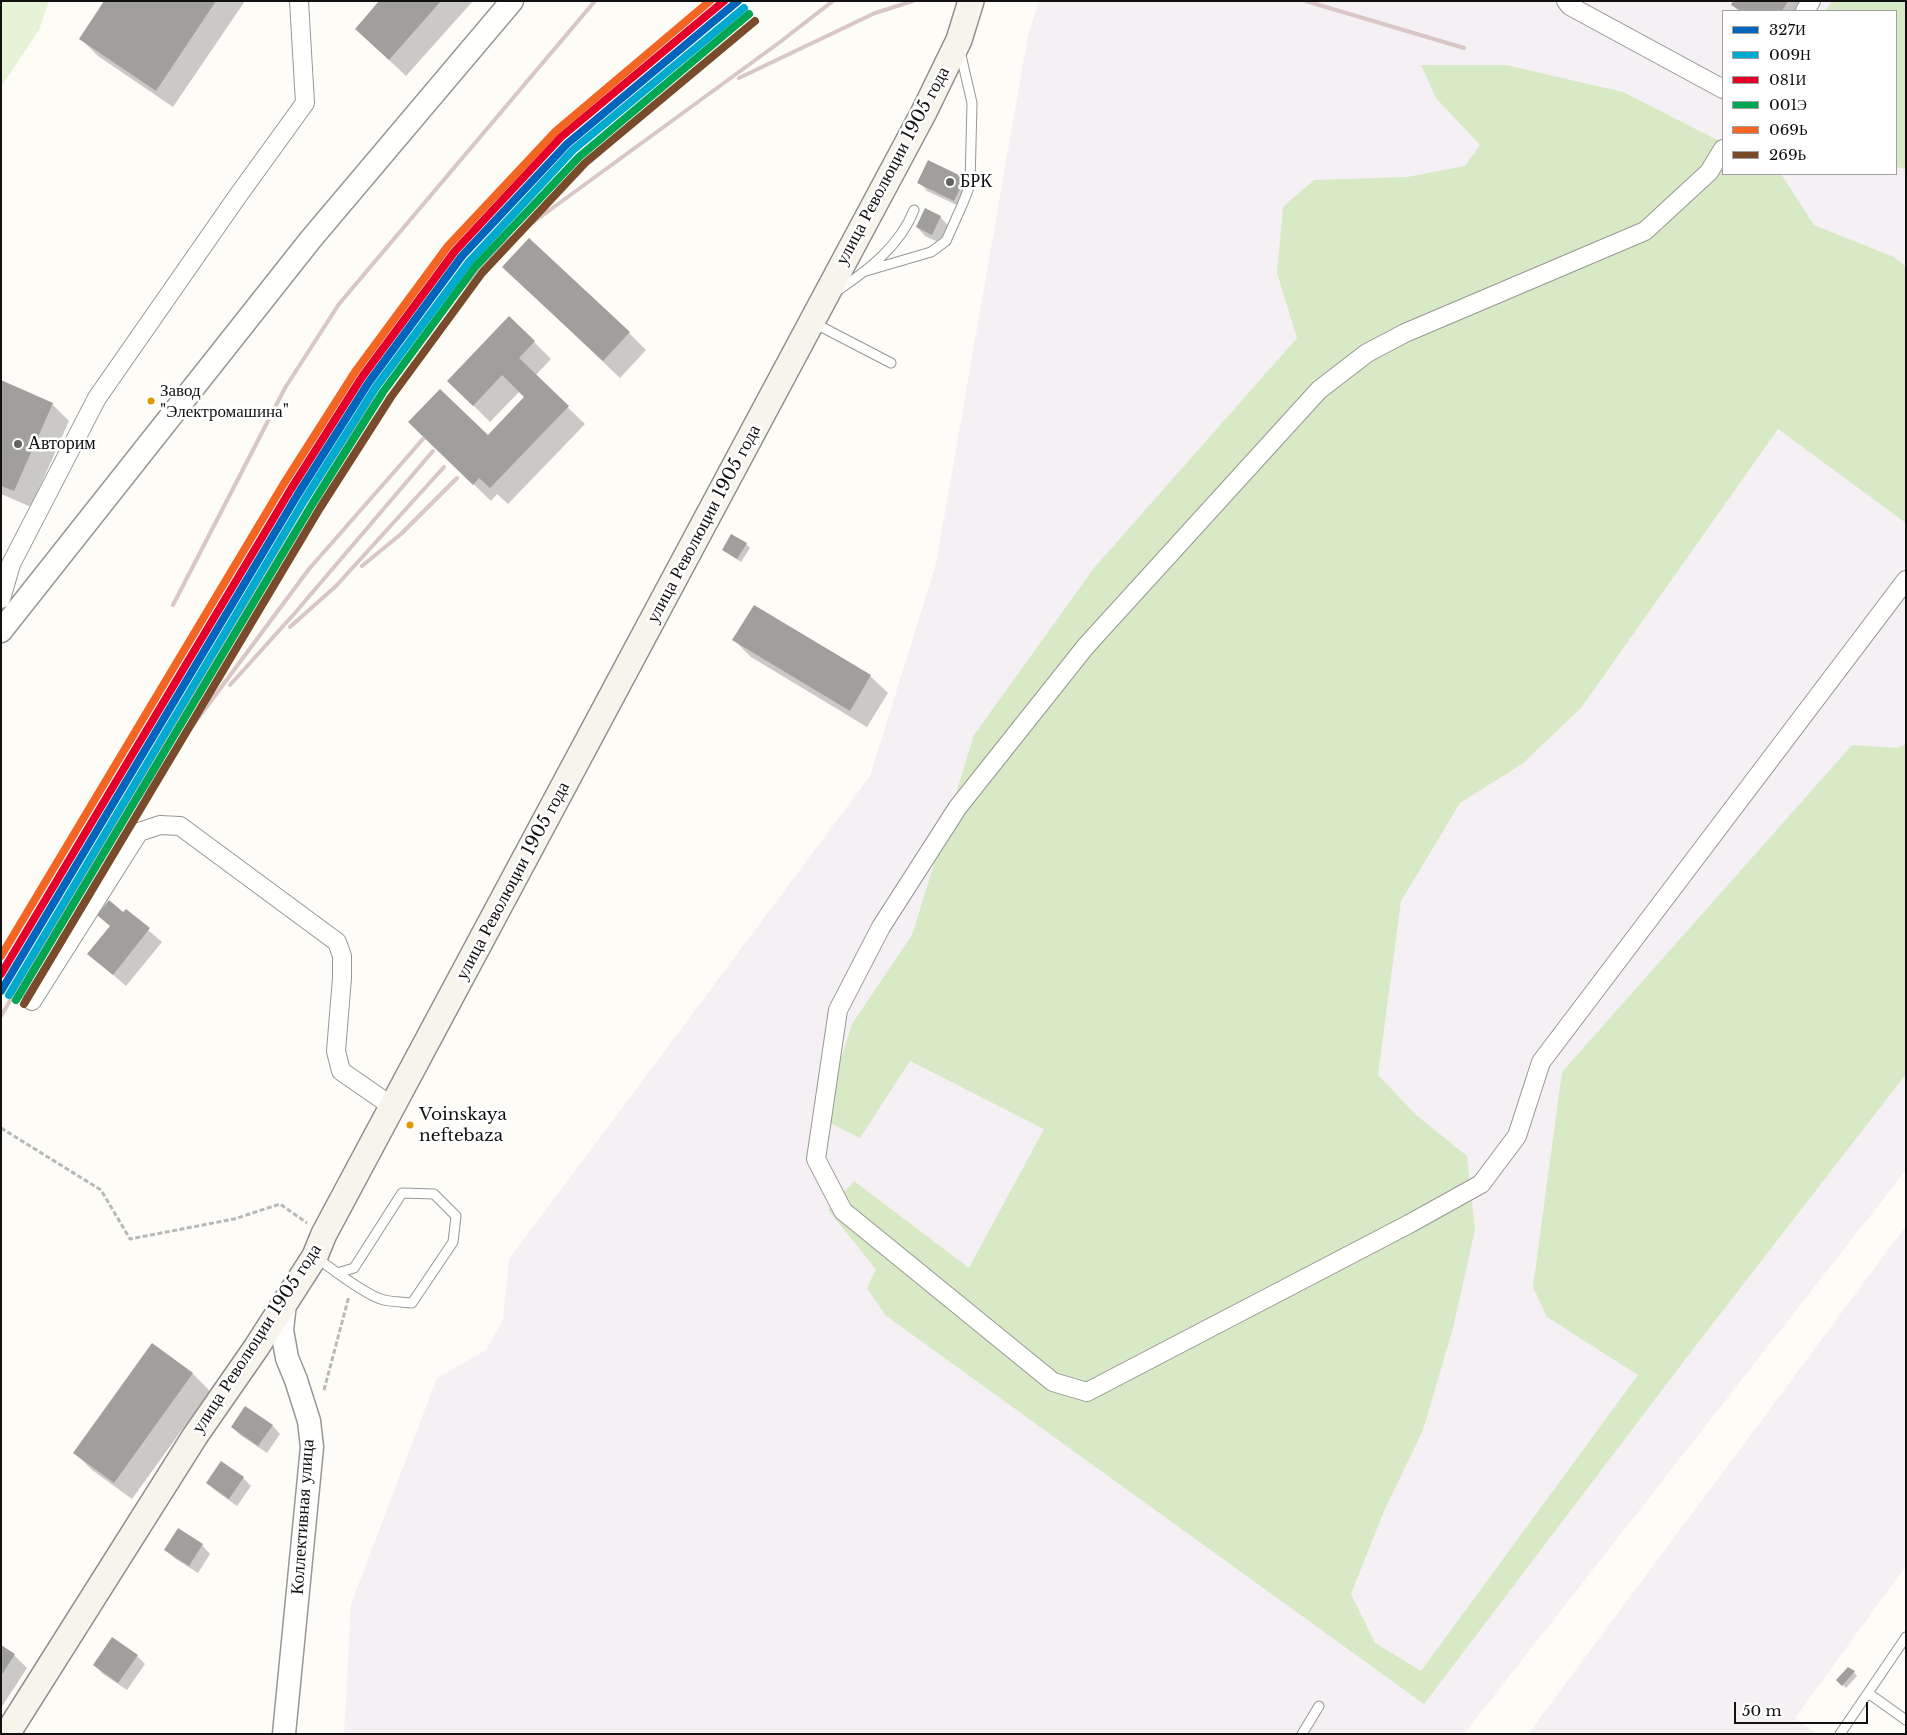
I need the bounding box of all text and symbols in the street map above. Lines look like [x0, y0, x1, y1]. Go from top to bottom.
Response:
legend [1722, 10, 1897, 175]
text: 327И [1769, 20, 1806, 39]
text: 009Н [1769, 45, 1811, 64]
street label: улица Революции 1905 года [831, 63, 955, 269]
text: 081И [1769, 70, 1806, 89]
text: 001Э [1769, 95, 1807, 114]
text: 069Ь [1769, 120, 1808, 139]
text: 269Ь [1769, 145, 1806, 164]
place label: БРК [960, 171, 992, 193]
marker: БРК [944, 176, 956, 188]
place label: Завод "Электромашина" [160, 381, 289, 421]
marker: Завод "Электромашина" [146, 396, 156, 406]
street label: улица Революции 1905 года [642, 421, 766, 627]
place label: Авторим [28, 433, 96, 455]
marker: Авторим [12, 438, 24, 450]
street label: улица Революции 1905 года [451, 778, 575, 984]
place label: Voinskaya neftebaza [419, 1105, 507, 1145]
marker: Voinskaya neftebaza [405, 1120, 415, 1130]
street label: улица Революции 1905 года [188, 1240, 326, 1438]
street label: Коллективная улица [287, 1439, 319, 1595]
scale bar [1737, 1692, 1871, 1724]
text: 50 m [1742, 1701, 1782, 1720]

